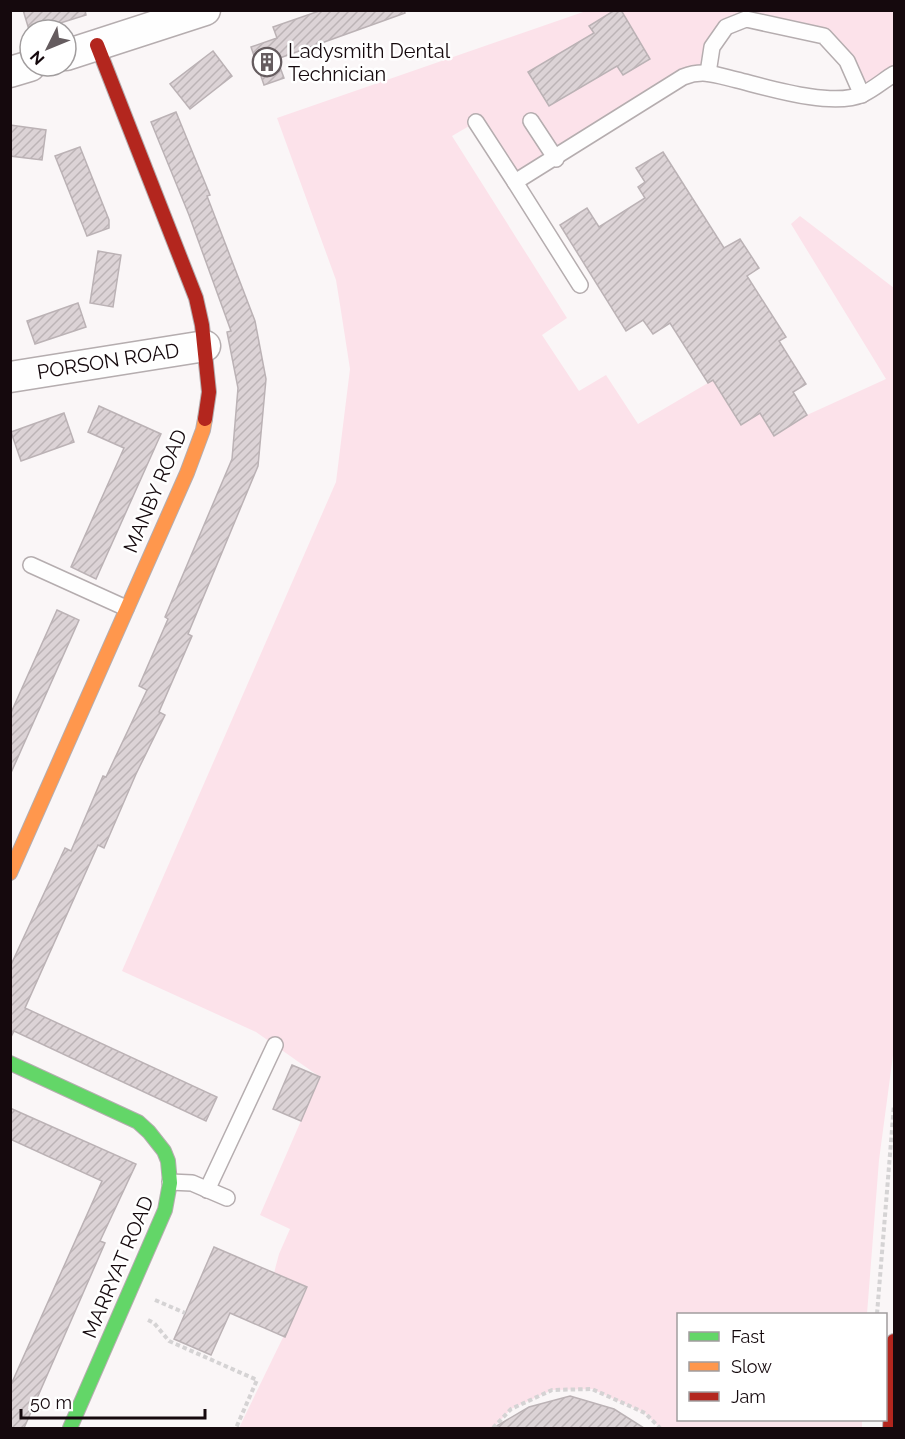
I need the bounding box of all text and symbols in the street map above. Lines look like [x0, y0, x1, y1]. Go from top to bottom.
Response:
north arrow [18, 18, 78, 78]
place label: Ladysmith Dental Technician [288, 39, 451, 86]
building icon: Ladysmith Dental Technician [251, 46, 283, 78]
text: N [26, 47, 49, 69]
street label: PORSON ROAD [35, 338, 181, 384]
street label: MANBY ROAD [118, 426, 192, 556]
street label: MARRYAT ROAD [77, 1192, 159, 1342]
legend [677, 1313, 887, 1421]
text: Fast [731, 1326, 765, 1347]
text: Slow [731, 1356, 772, 1377]
scale bar [21, 1382, 206, 1420]
text: Jam [731, 1386, 766, 1407]
text: 50 m [30, 1392, 72, 1413]

